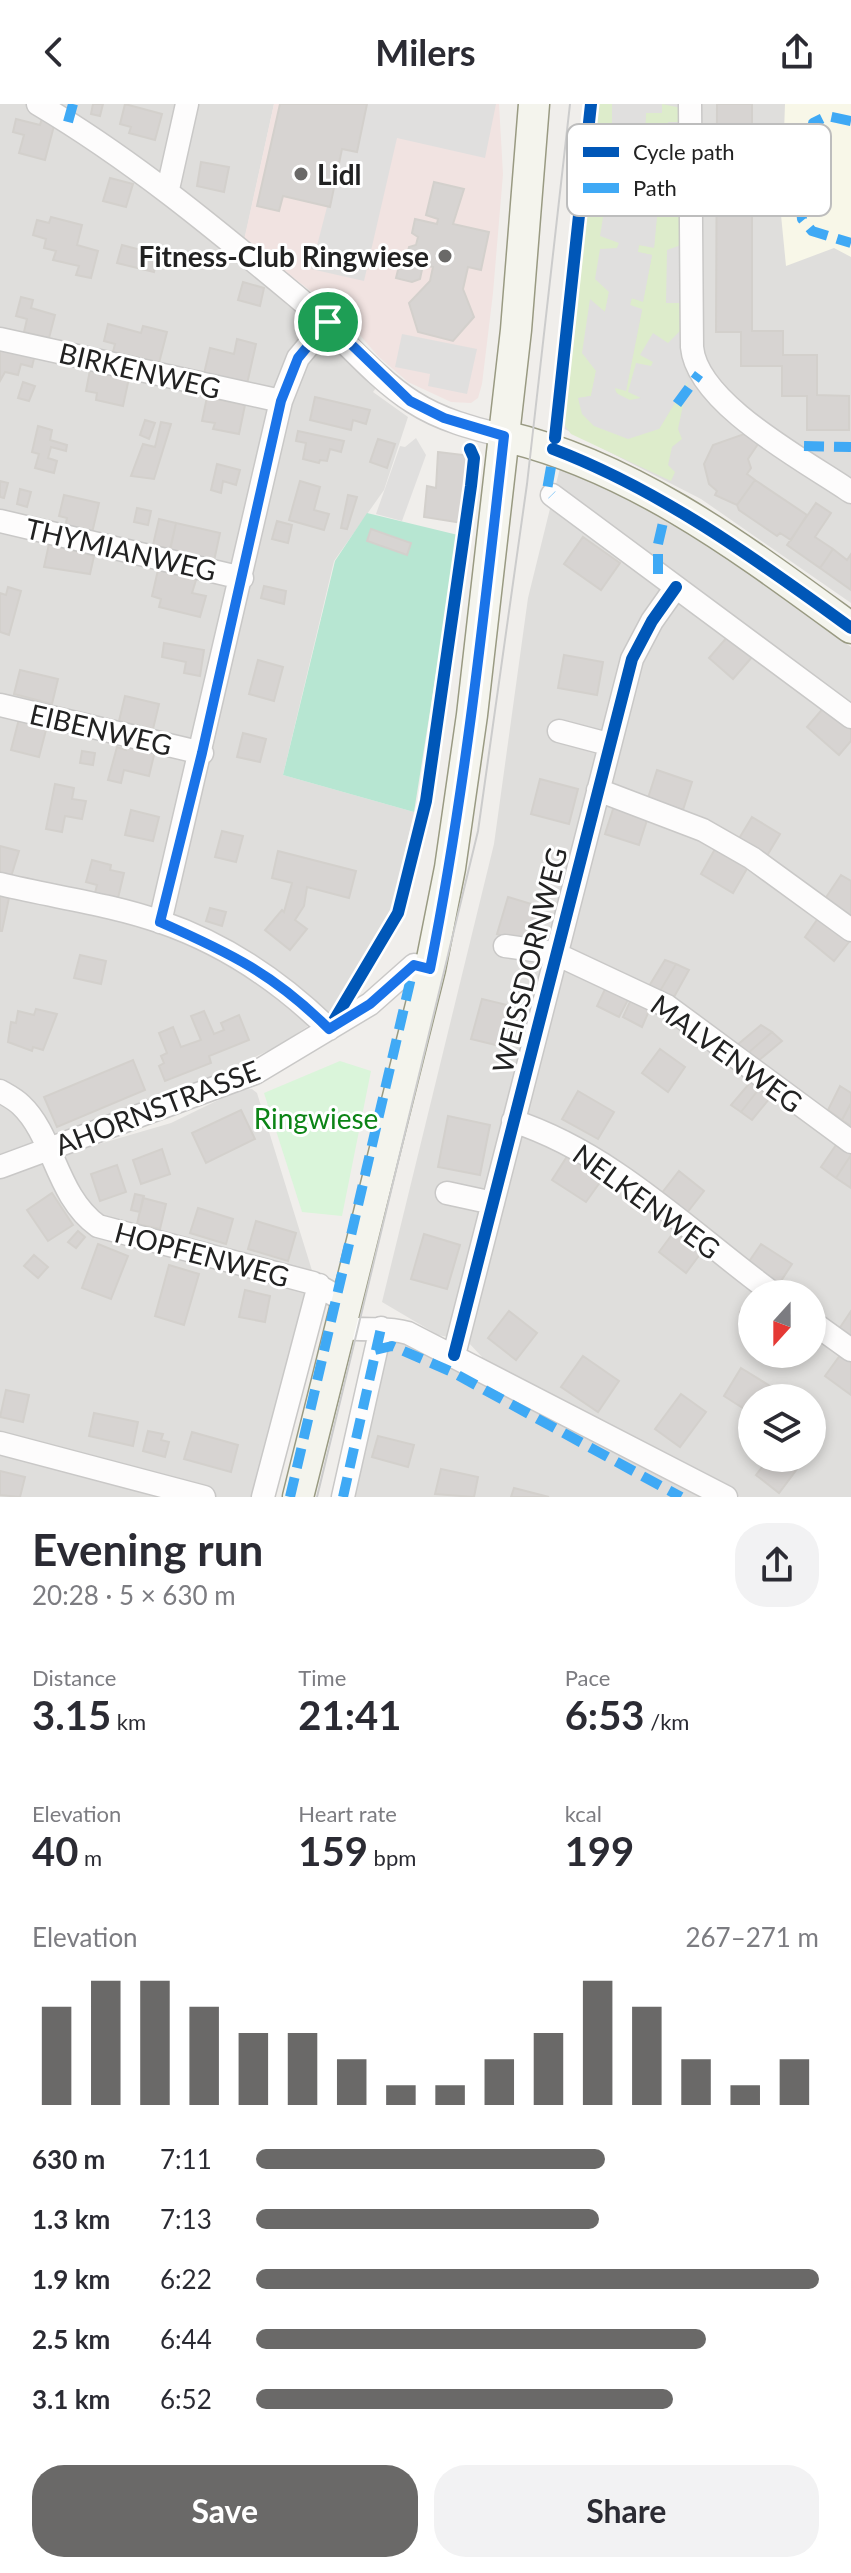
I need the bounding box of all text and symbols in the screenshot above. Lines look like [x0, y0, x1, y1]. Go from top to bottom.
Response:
icon: back [32, 30, 76, 74]
text: Milers [375, 30, 476, 74]
icon: share [775, 30, 819, 74]
legend [567, 124, 831, 216]
text: Cycle path [633, 138, 735, 165]
place label: Lidl [317, 157, 362, 191]
marker: Lidl [292, 165, 310, 183]
text: Path [633, 174, 677, 201]
place label: Fitness-Club Ringwiese [139, 239, 429, 273]
marker: Fitness-Club Ringwiese [436, 247, 454, 265]
pin [294, 288, 362, 356]
icon: arrive [306, 300, 350, 344]
street label: BIRKENWEG [56, 335, 224, 405]
street label: THYMIANWEG [22, 511, 220, 587]
street label: EIBENWEG [27, 696, 175, 762]
street label: WEISSDORNWEG [485, 844, 573, 1076]
street label: MALVENWEG [645, 987, 809, 1119]
street label: AHORNSTRASSE [50, 1052, 264, 1162]
park label: Ringwiese [254, 1101, 378, 1135]
street label: NELKENWEG [567, 1136, 727, 1266]
street label: HOPFENWEG [111, 1214, 293, 1294]
north arrow [738, 1280, 826, 1368]
map controls [738, 1280, 826, 1472]
button: layers [738, 1384, 826, 1472]
text: Evening run [32, 1523, 263, 1575]
button: share [735, 1523, 819, 1607]
text: 20:28 · 5 × 630 m [32, 1579, 236, 1611]
text: Distance [32, 1664, 116, 1691]
text: Time [298, 1664, 346, 1691]
text: Pace [565, 1664, 610, 1691]
text: 3.15 [32, 1691, 111, 1739]
text: 21:41 [298, 1691, 401, 1739]
text: 6:53 [565, 1691, 645, 1739]
text: km [111, 1708, 146, 1735]
text: /km [645, 1708, 689, 1735]
text: Elevation [32, 1800, 121, 1827]
text: Heart rate [298, 1800, 397, 1827]
text: kcal [565, 1800, 602, 1827]
text: 40 [32, 1827, 78, 1875]
text: 159 [298, 1827, 368, 1875]
text: 199 [565, 1827, 634, 1875]
text: m [78, 1844, 102, 1871]
text: bpm [368, 1844, 416, 1871]
text: Elevation [32, 1921, 138, 1953]
text: 267–271 m [685, 1921, 819, 1953]
text: 630 m [32, 2143, 105, 2175]
text: 7:11 [160, 2143, 212, 2175]
text: 1.3 km [32, 2203, 110, 2235]
text: 7:13 [160, 2203, 212, 2235]
text: 1.9 km [32, 2263, 110, 2295]
text: 6:22 [160, 2263, 212, 2295]
text: 2.5 km [32, 2323, 110, 2355]
text: 6:44 [160, 2323, 212, 2355]
text: 3.1 km [32, 2383, 110, 2415]
text: 6:52 [160, 2383, 212, 2415]
button: Save [32, 2465, 418, 2557]
button: Share [434, 2465, 819, 2557]

